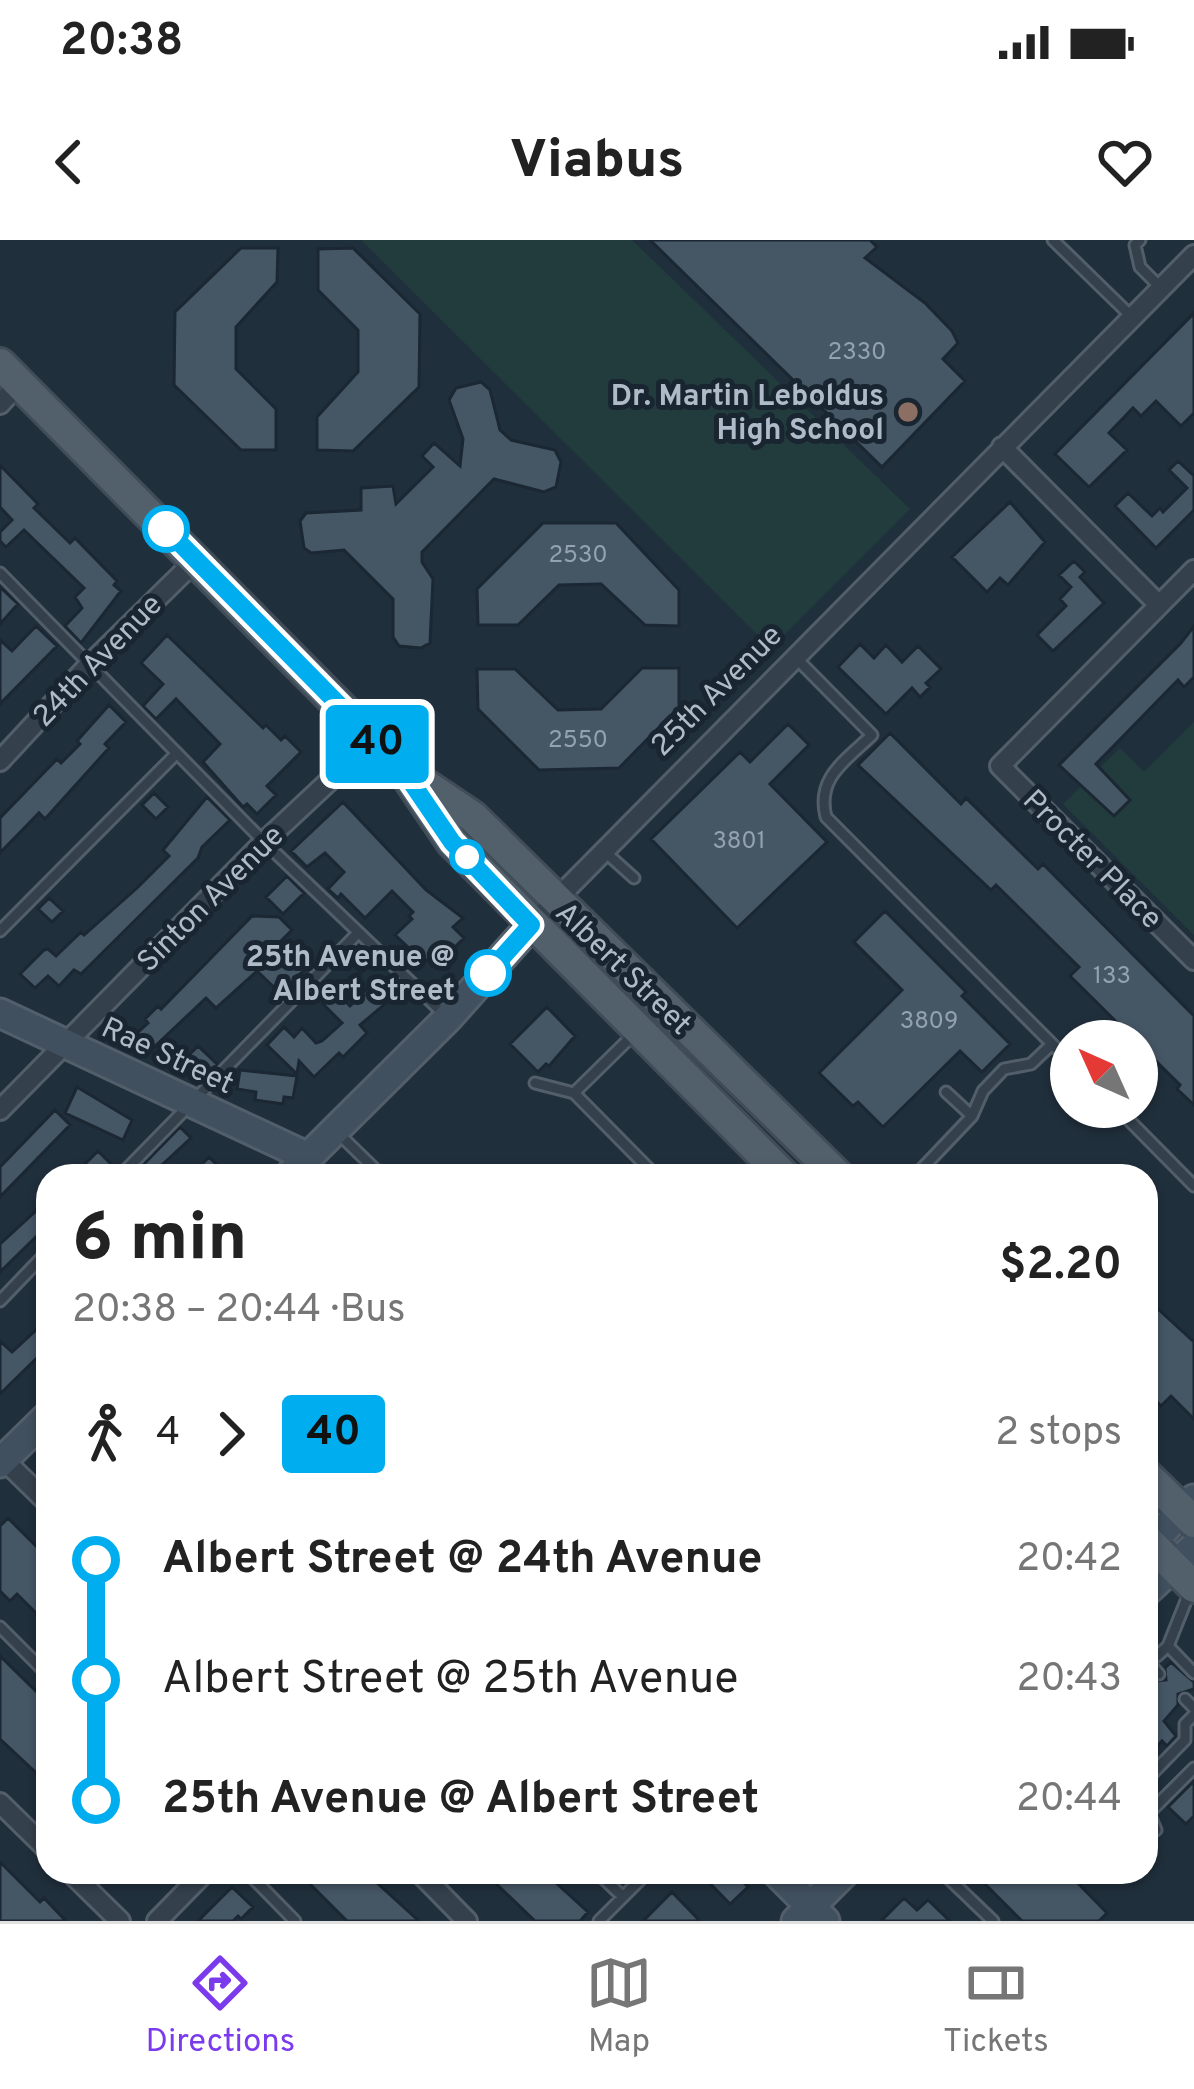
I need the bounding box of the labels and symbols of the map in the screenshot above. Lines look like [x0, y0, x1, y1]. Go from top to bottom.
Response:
house number: 2330 [828, 338, 886, 368]
place label: Dr. Martin Leboldus High School [611, 379, 884, 450]
marker: Dr. Martin Leboldus High School [895, 399, 921, 425]
unlabelled marker [144, 507, 188, 551]
house number: 2530 [548, 541, 608, 571]
street label: 24th Avenue [26, 588, 171, 736]
street label: 25th Avenue [644, 618, 791, 765]
line badge: 40 [323, 705, 431, 783]
house number: 2550 [548, 726, 608, 756]
street label: Procter Place [1014, 783, 1169, 938]
street label: Sinton Avenue [131, 819, 293, 981]
house number: 3801 [712, 827, 766, 857]
unlabelled marker [451, 841, 483, 873]
street label: Albert Street [546, 896, 698, 1044]
place label: 25th Avenue @ Albert Street [246, 940, 455, 1011]
marker: 25th Avenue @ Albert Street [466, 951, 510, 995]
house number: 133 [1093, 962, 1131, 992]
house number: 3809 [900, 1007, 958, 1037]
street label: Rae Street [95, 1011, 239, 1104]
north arrow [1050, 1020, 1158, 1128]

